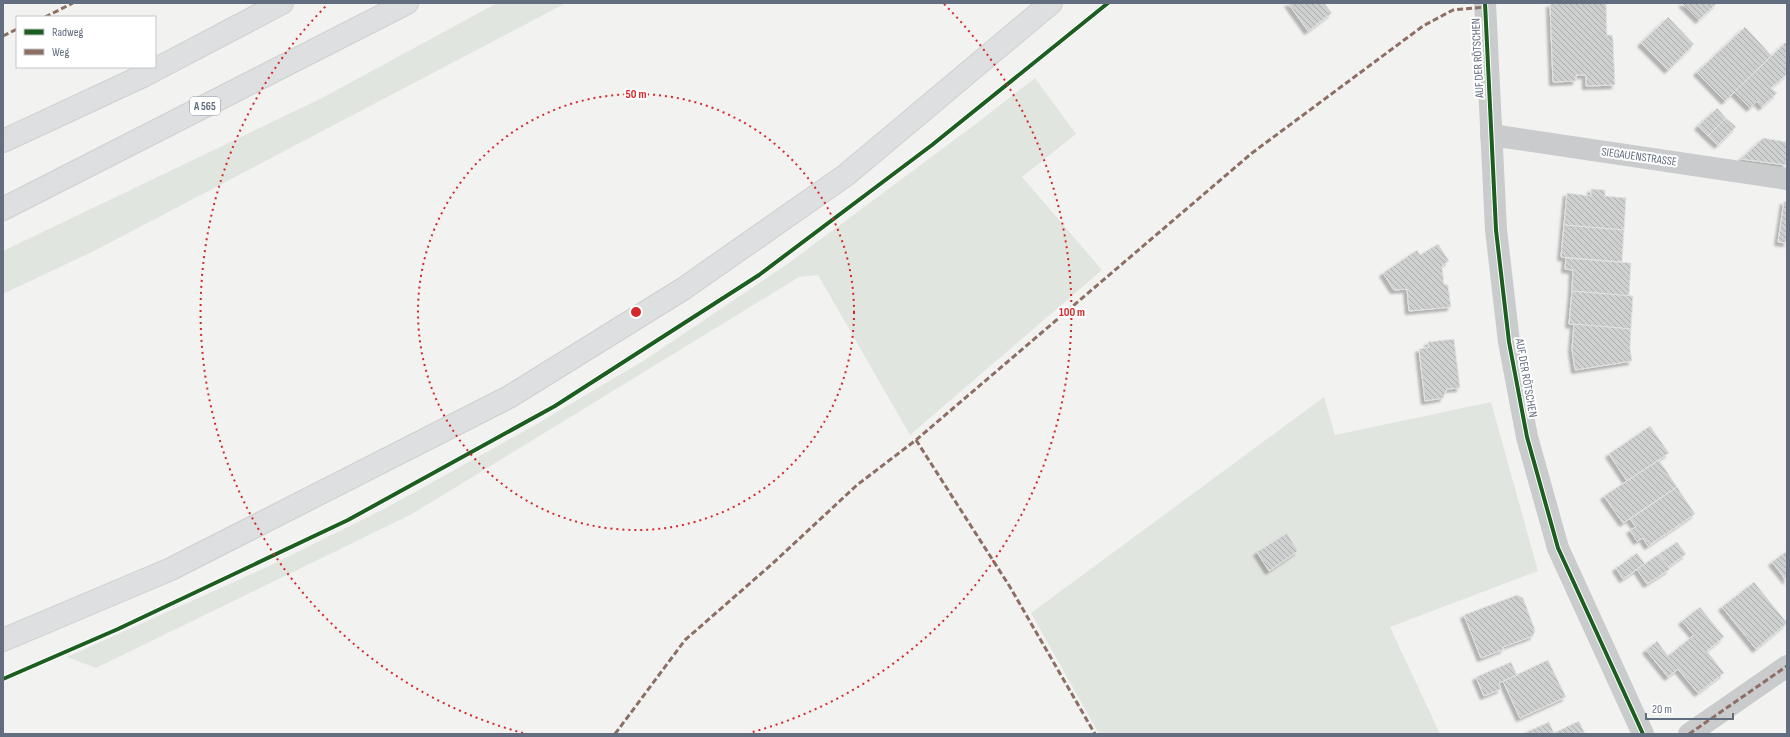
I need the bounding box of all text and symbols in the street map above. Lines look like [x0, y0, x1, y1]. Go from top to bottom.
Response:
legend [16, 16, 156, 68]
street label: AUF DER RÖTSCHEN [1468, 18, 1488, 99]
text: Radweg [52, 25, 84, 40]
text: Weg [52, 45, 69, 60]
text: 50 m [626, 87, 646, 102]
road number: A 565 [190, 97, 220, 115]
street label: SIEGAUENSTRASSE [1600, 144, 1678, 170]
centre of rings [629, 305, 643, 319]
text: 100 m [1059, 305, 1085, 320]
street label: AUF DER RÖTSCHEN [1511, 336, 1540, 419]
scale bar [1646, 695, 1733, 721]
text: 20 m [1652, 702, 1672, 717]

